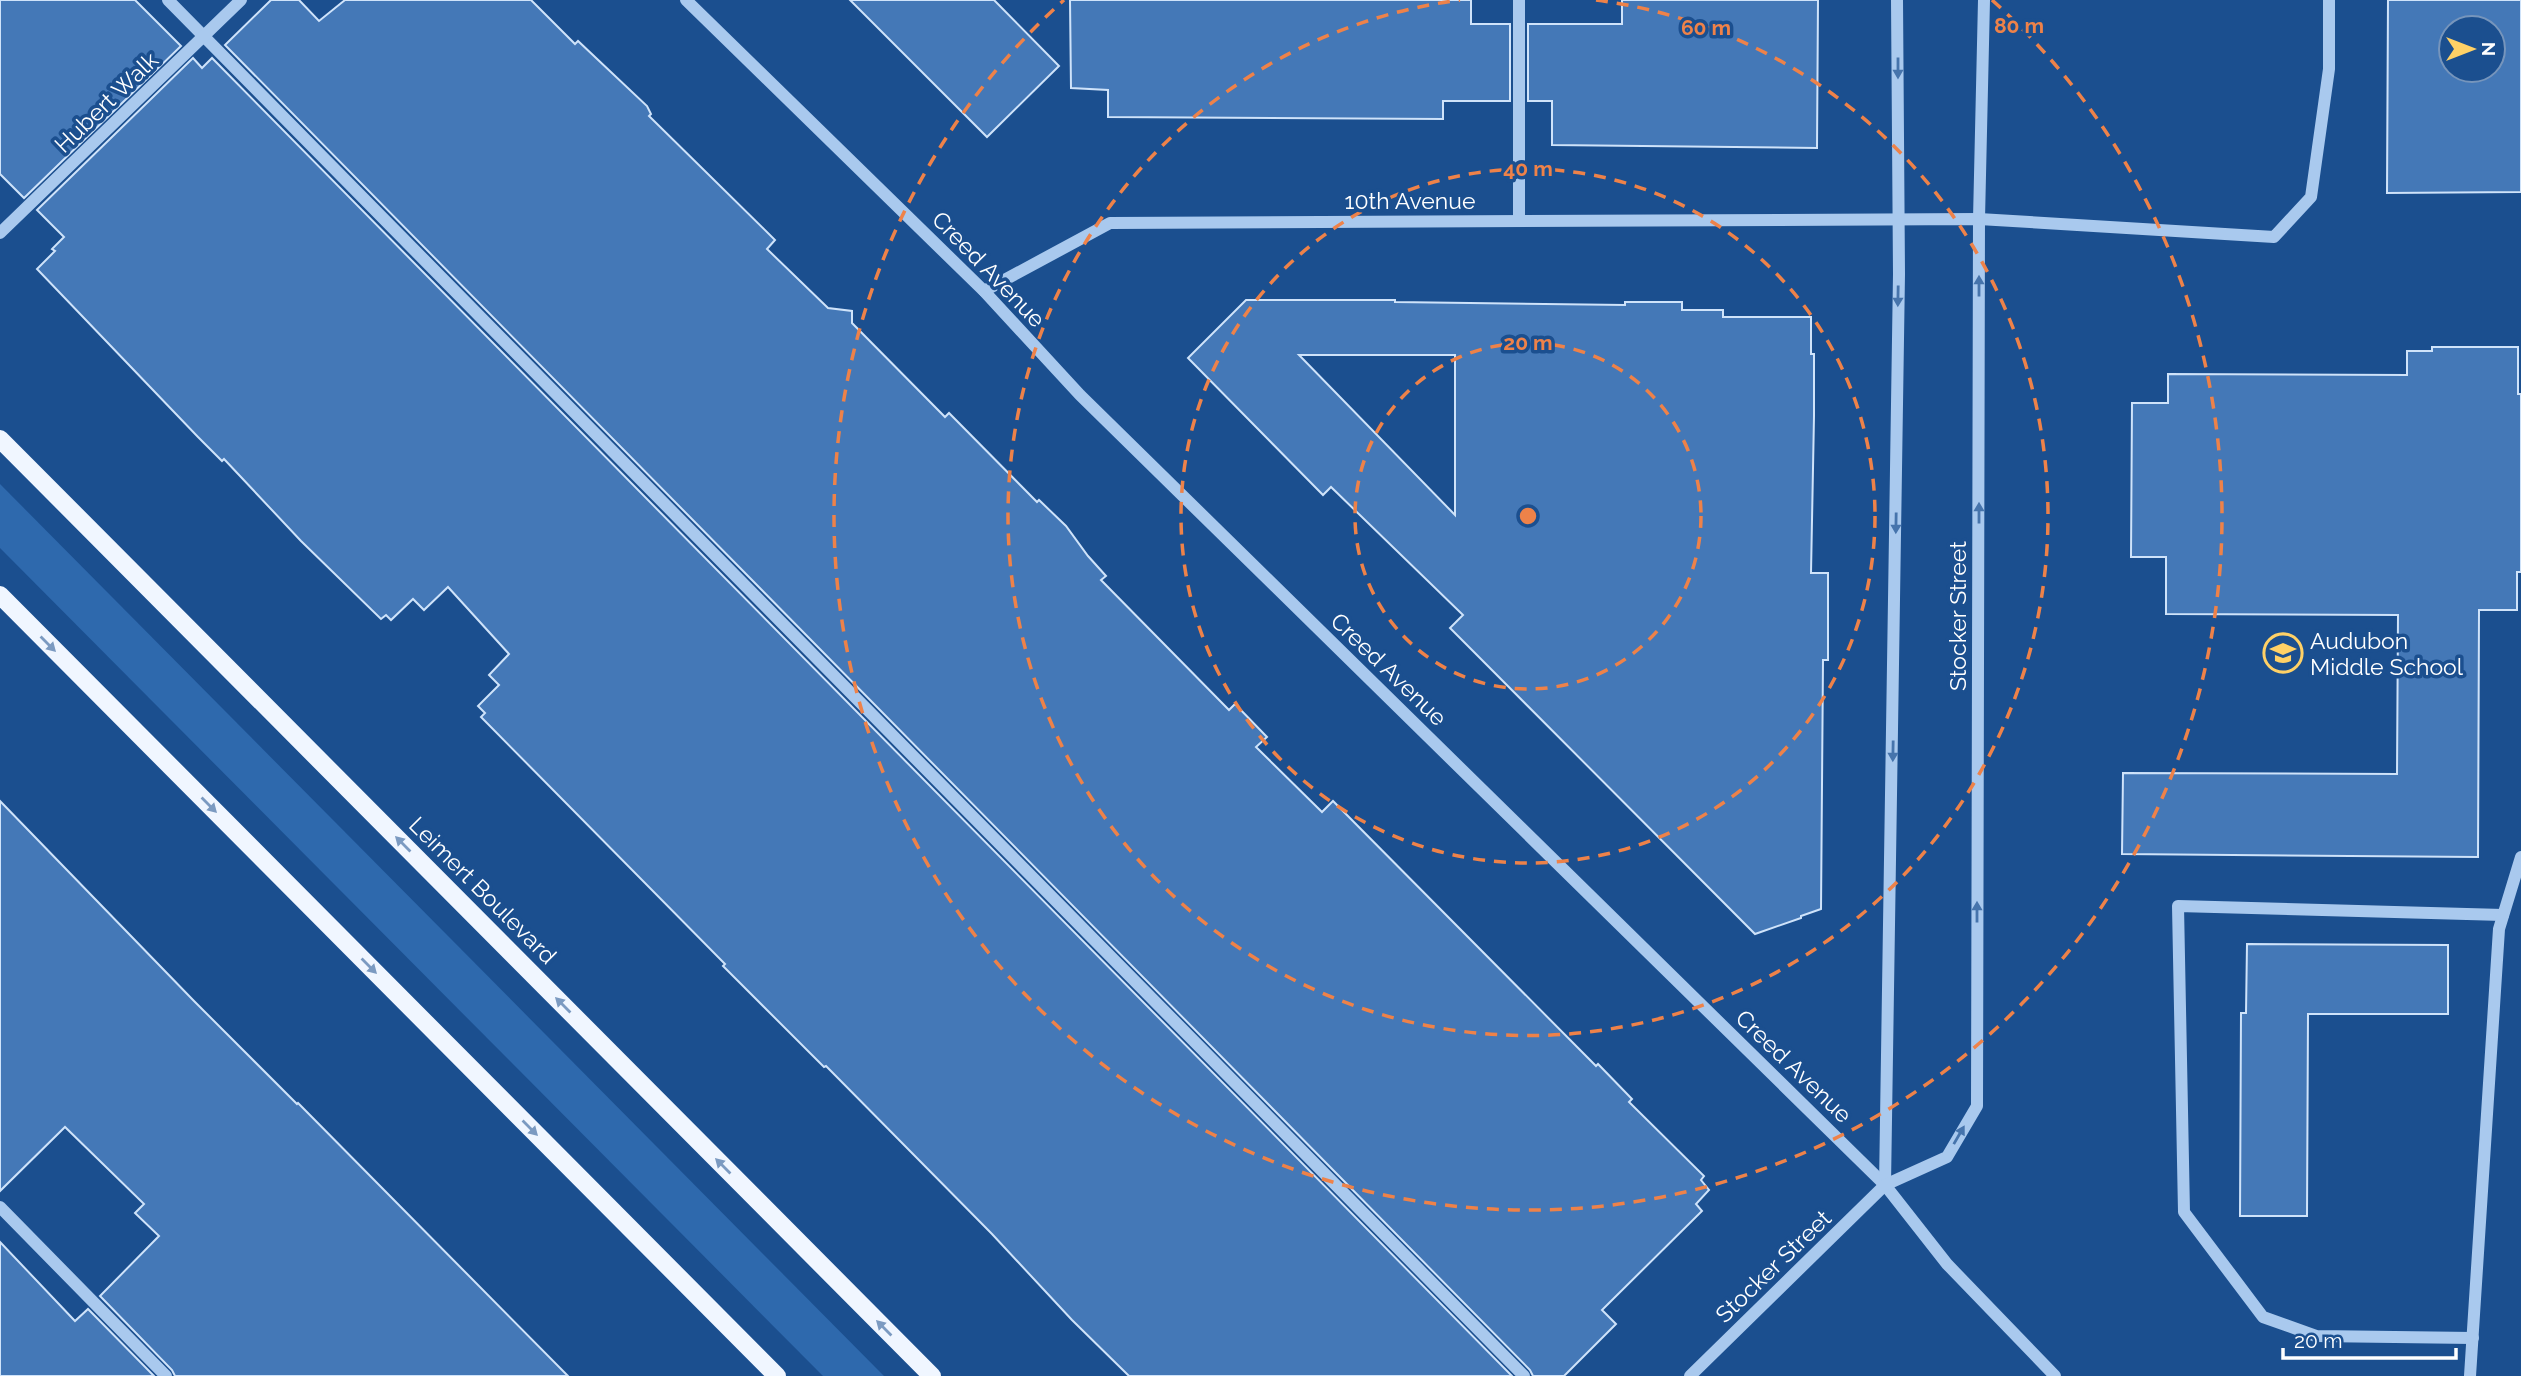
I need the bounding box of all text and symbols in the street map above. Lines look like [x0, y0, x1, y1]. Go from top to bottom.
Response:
text: 80 m [1994, 13, 2044, 38]
north arrow [2437, 14, 2507, 84]
text: 60 m [1681, 15, 1731, 40]
text: N [2478, 42, 2500, 56]
street label: Hubert Walk [49, 46, 163, 158]
one-way arrow [1892, 57, 1904, 79]
text: 40 m [1503, 156, 1553, 181]
street label: 10th Avenue [1345, 187, 1475, 214]
street label: Creed Avenue [927, 205, 1051, 333]
one-way arrow [1973, 275, 1985, 297]
one-way arrow [1893, 285, 1904, 307]
text: 20 m [1503, 330, 1553, 355]
one-way arrow [1973, 502, 1985, 524]
centre of rings [1516, 504, 1540, 528]
one-way arrow [1890, 512, 1901, 534]
street label: Stocker Street [1944, 541, 1971, 691]
street label: Creed Avenue [1325, 607, 1453, 731]
place label: Audubon Middle School [2310, 627, 2464, 680]
school or university icon: Audubon Middle School [2262, 632, 2304, 674]
one-way arrow [40, 635, 56, 652]
one-way arrow [1887, 740, 1899, 762]
one-way arrow [200, 796, 216, 813]
street label: Leimert Boulevard [404, 811, 562, 969]
one-way arrow [394, 835, 411, 852]
one-way arrow [1971, 901, 1983, 923]
one-way arrow [360, 958, 377, 974]
one-way arrow [555, 997, 571, 1013]
street label: Creed Avenue [1730, 1004, 1858, 1128]
one-way arrow [521, 1119, 538, 1136]
one-way arrow [1953, 1126, 1966, 1145]
one-way arrow [715, 1158, 732, 1175]
street label: Stocker Street [1710, 1204, 1836, 1328]
scale bar [2283, 1316, 2456, 1360]
one-way arrow [876, 1320, 893, 1336]
text: 20 m [2294, 1328, 2342, 1353]

